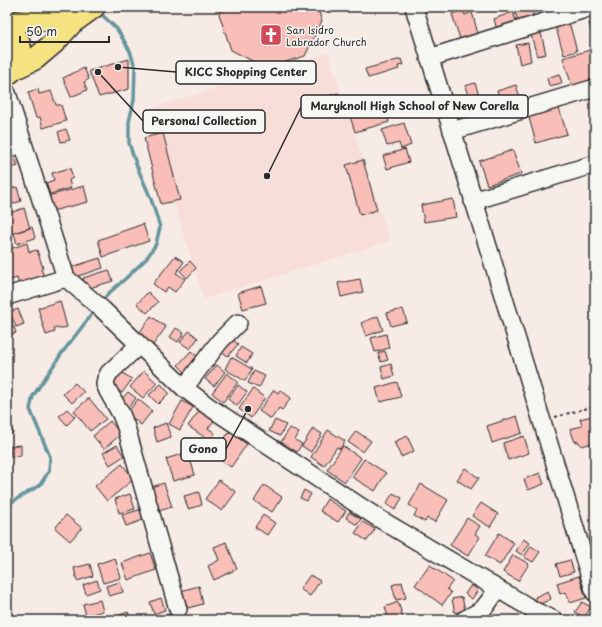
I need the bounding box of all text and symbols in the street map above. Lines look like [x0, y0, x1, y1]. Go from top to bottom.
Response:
scale bar [20, 18, 109, 44]
text: 50 m [26, 22, 57, 40]
church icon: San Isidro Labrador Church [258, 22, 284, 48]
place label: San Isidro Labrador Church [286, 22, 367, 49]
callout: KICC Shopping Center [176, 61, 316, 84]
text: KICC Shopping Center [185, 63, 308, 80]
callout: Maryknoll High School of New Corella [301, 95, 528, 118]
text: Maryknoll High School of New Corella [310, 97, 520, 114]
callout: Personal Collection [143, 110, 265, 133]
text: Personal Collection [151, 112, 257, 129]
callout: Gono [181, 438, 226, 461]
text: Gono [188, 440, 218, 457]

